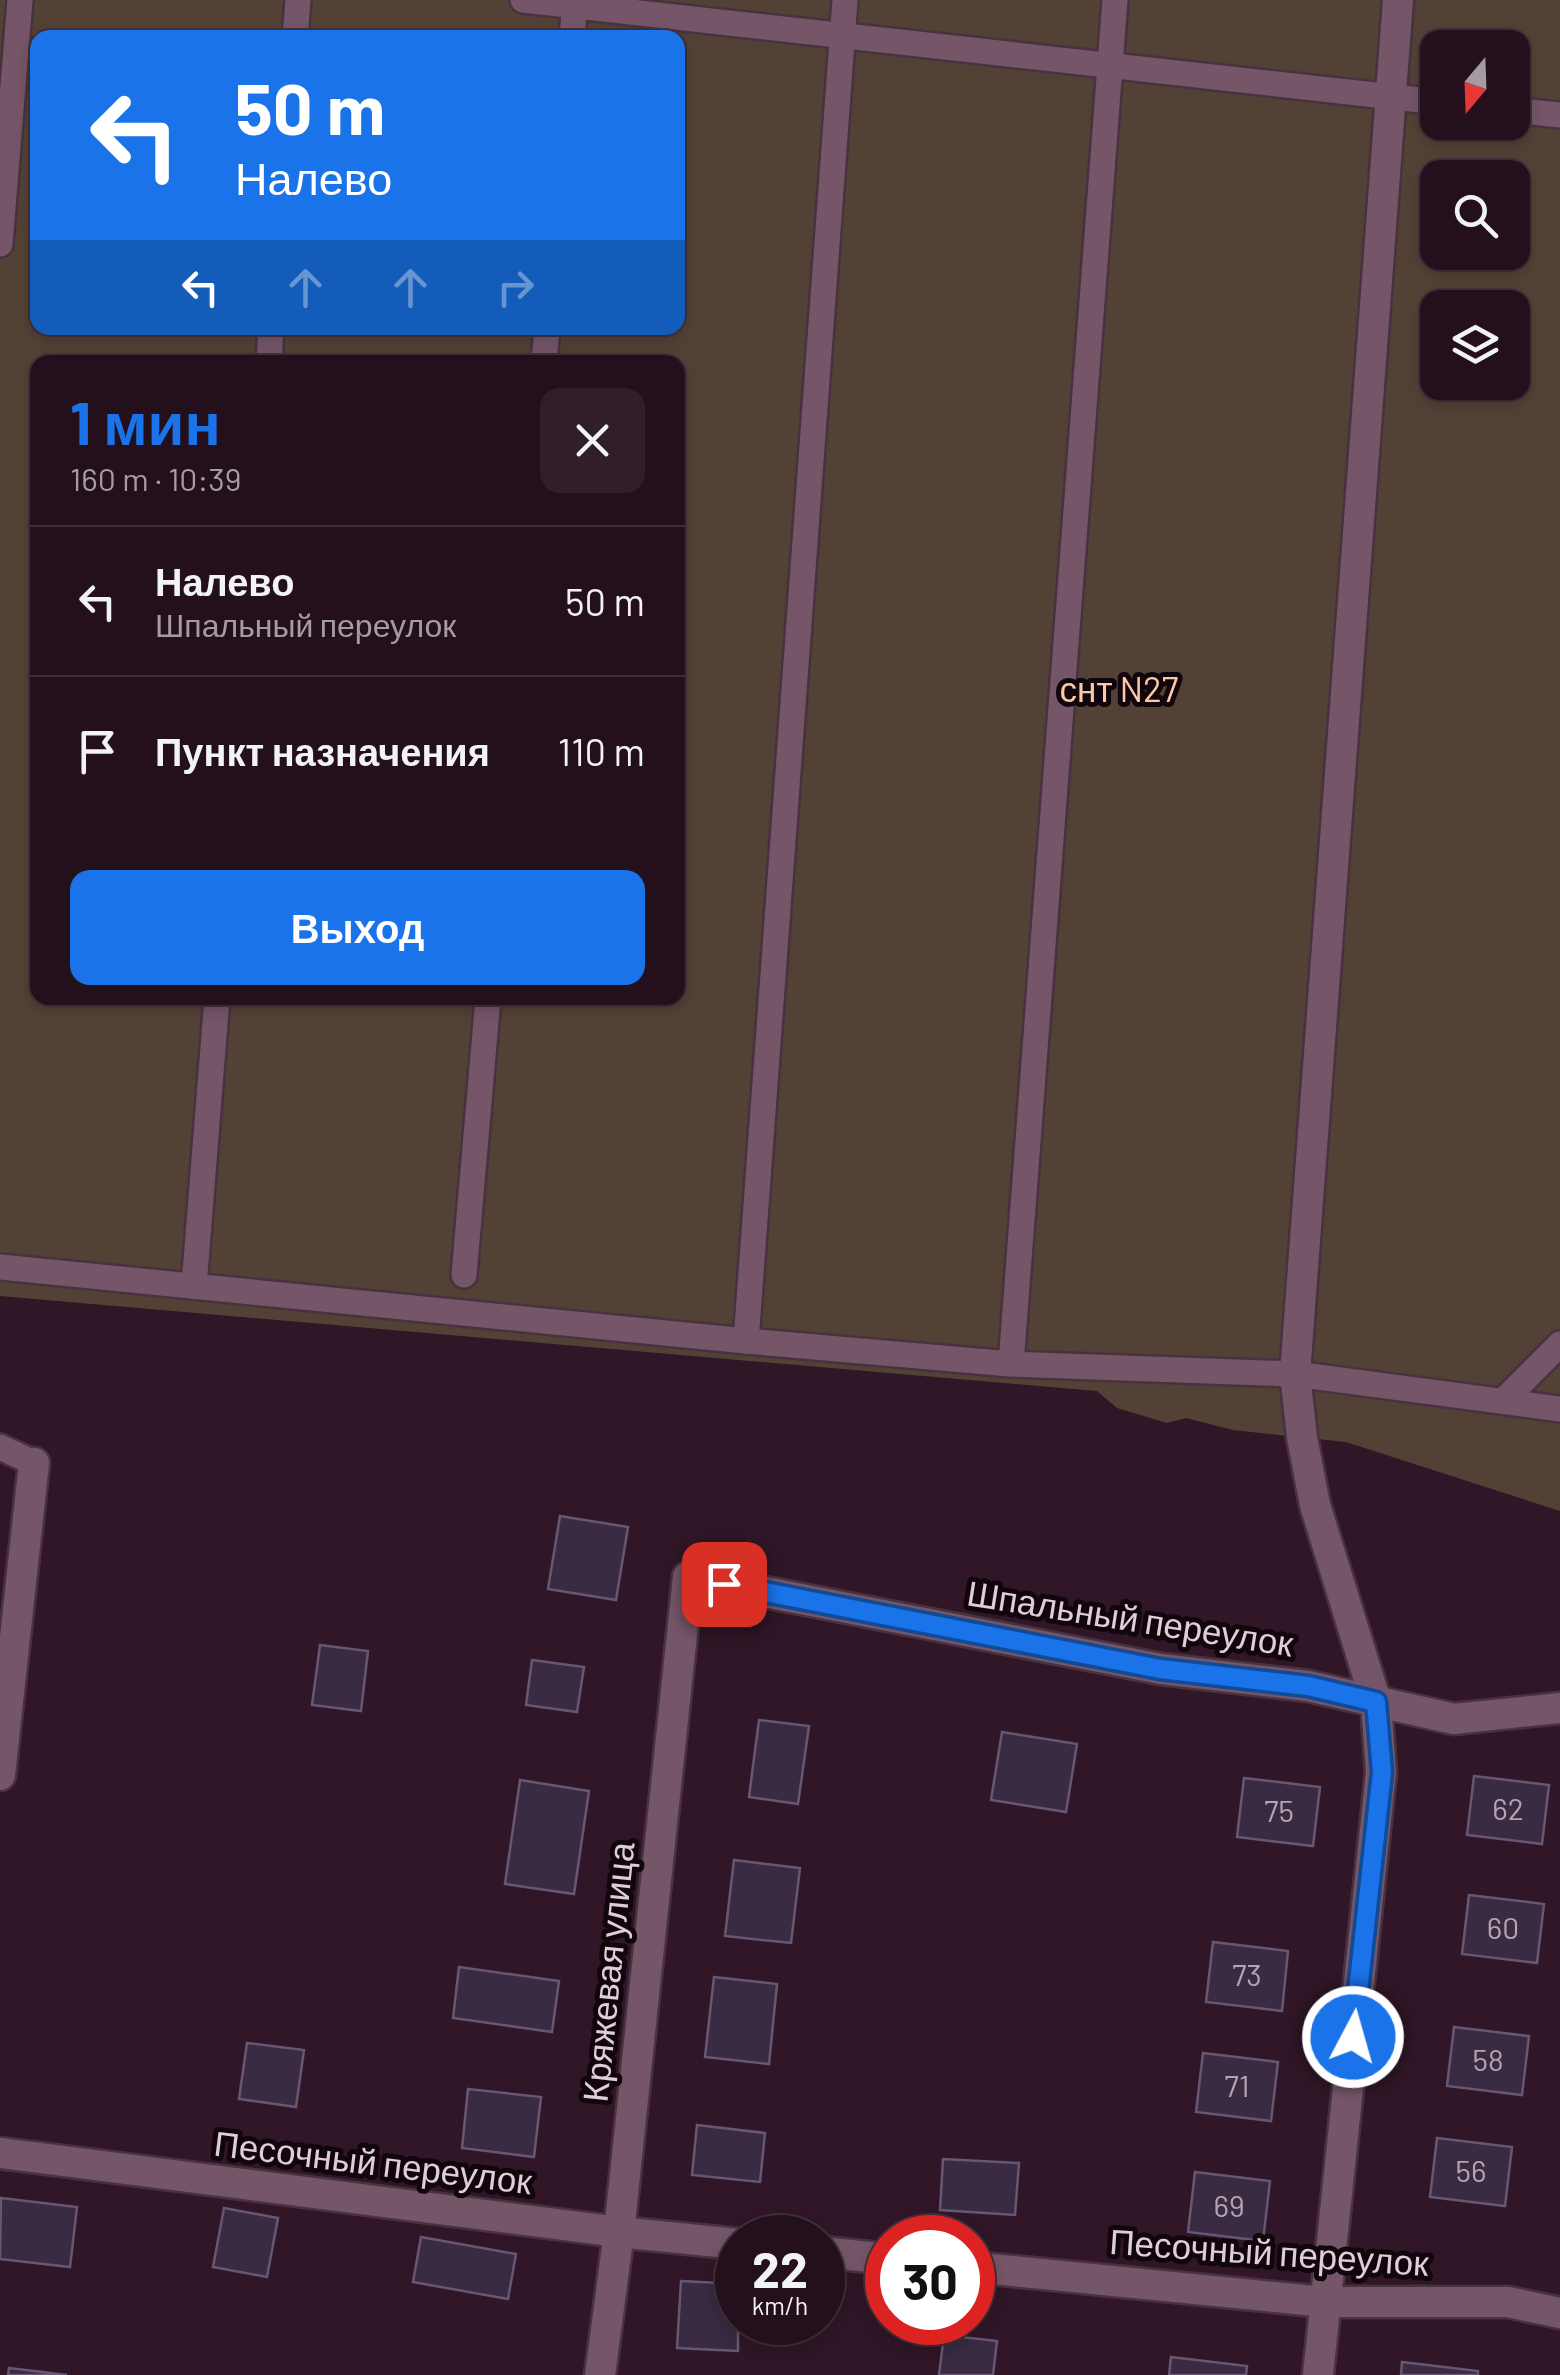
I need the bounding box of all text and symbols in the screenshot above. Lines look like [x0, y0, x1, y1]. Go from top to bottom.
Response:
north arrow [1420, 30, 1530, 140]
map controls [1420, 30, 1530, 400]
text: 50 m [235, 65, 385, 149]
icon: left [70, 70, 200, 200]
text: Налево [235, 150, 392, 204]
button: search [1420, 160, 1530, 270]
icon: left [173, 260, 228, 315]
icon: ahead [278, 260, 333, 315]
icon: ahead [383, 260, 438, 315]
icon: right [488, 260, 543, 315]
button: layers [1420, 290, 1530, 400]
text: 1 мин [70, 385, 221, 457]
button: close [540, 388, 645, 493]
text: 160 m · 10:39 [70, 459, 241, 497]
text: Налево [155, 558, 294, 604]
icon: left [70, 574, 125, 629]
text: 50 m [565, 578, 645, 624]
text: Шпальный переулок [155, 605, 456, 643]
park label: снт N27 [1060, 667, 1178, 709]
icon: arrive [70, 724, 125, 779]
text: Пункт назначения [155, 728, 490, 774]
text: 110 m [558, 728, 645, 774]
button: Выход [70, 870, 645, 985]
pin [682, 1542, 767, 1627]
icon: arrive [697, 1557, 752, 1612]
street label: Шпальный переулок [964, 1571, 1297, 1664]
house number: 62 [1492, 1790, 1524, 1826]
house number: 75 [1264, 1792, 1294, 1828]
street label: Кряжевая улица [572, 1839, 642, 2104]
house number: 60 [1487, 1909, 1519, 1945]
house number: 73 [1232, 1956, 1262, 1992]
position arrow [1301, 1985, 1405, 2089]
house number: 58 [1472, 2041, 1504, 2077]
house number: 71 [1225, 2067, 1249, 2103]
street label: Песочный переулок [212, 2121, 535, 2201]
house number: 56 [1456, 2152, 1486, 2188]
house number: 69 [1213, 2187, 1245, 2223]
speed limit sign: 30 [865, 2215, 995, 2345]
street label: Песочный переулок [1108, 2219, 1431, 2283]
text: 22 [752, 2238, 808, 2298]
text: km/h [752, 2290, 808, 2320]

